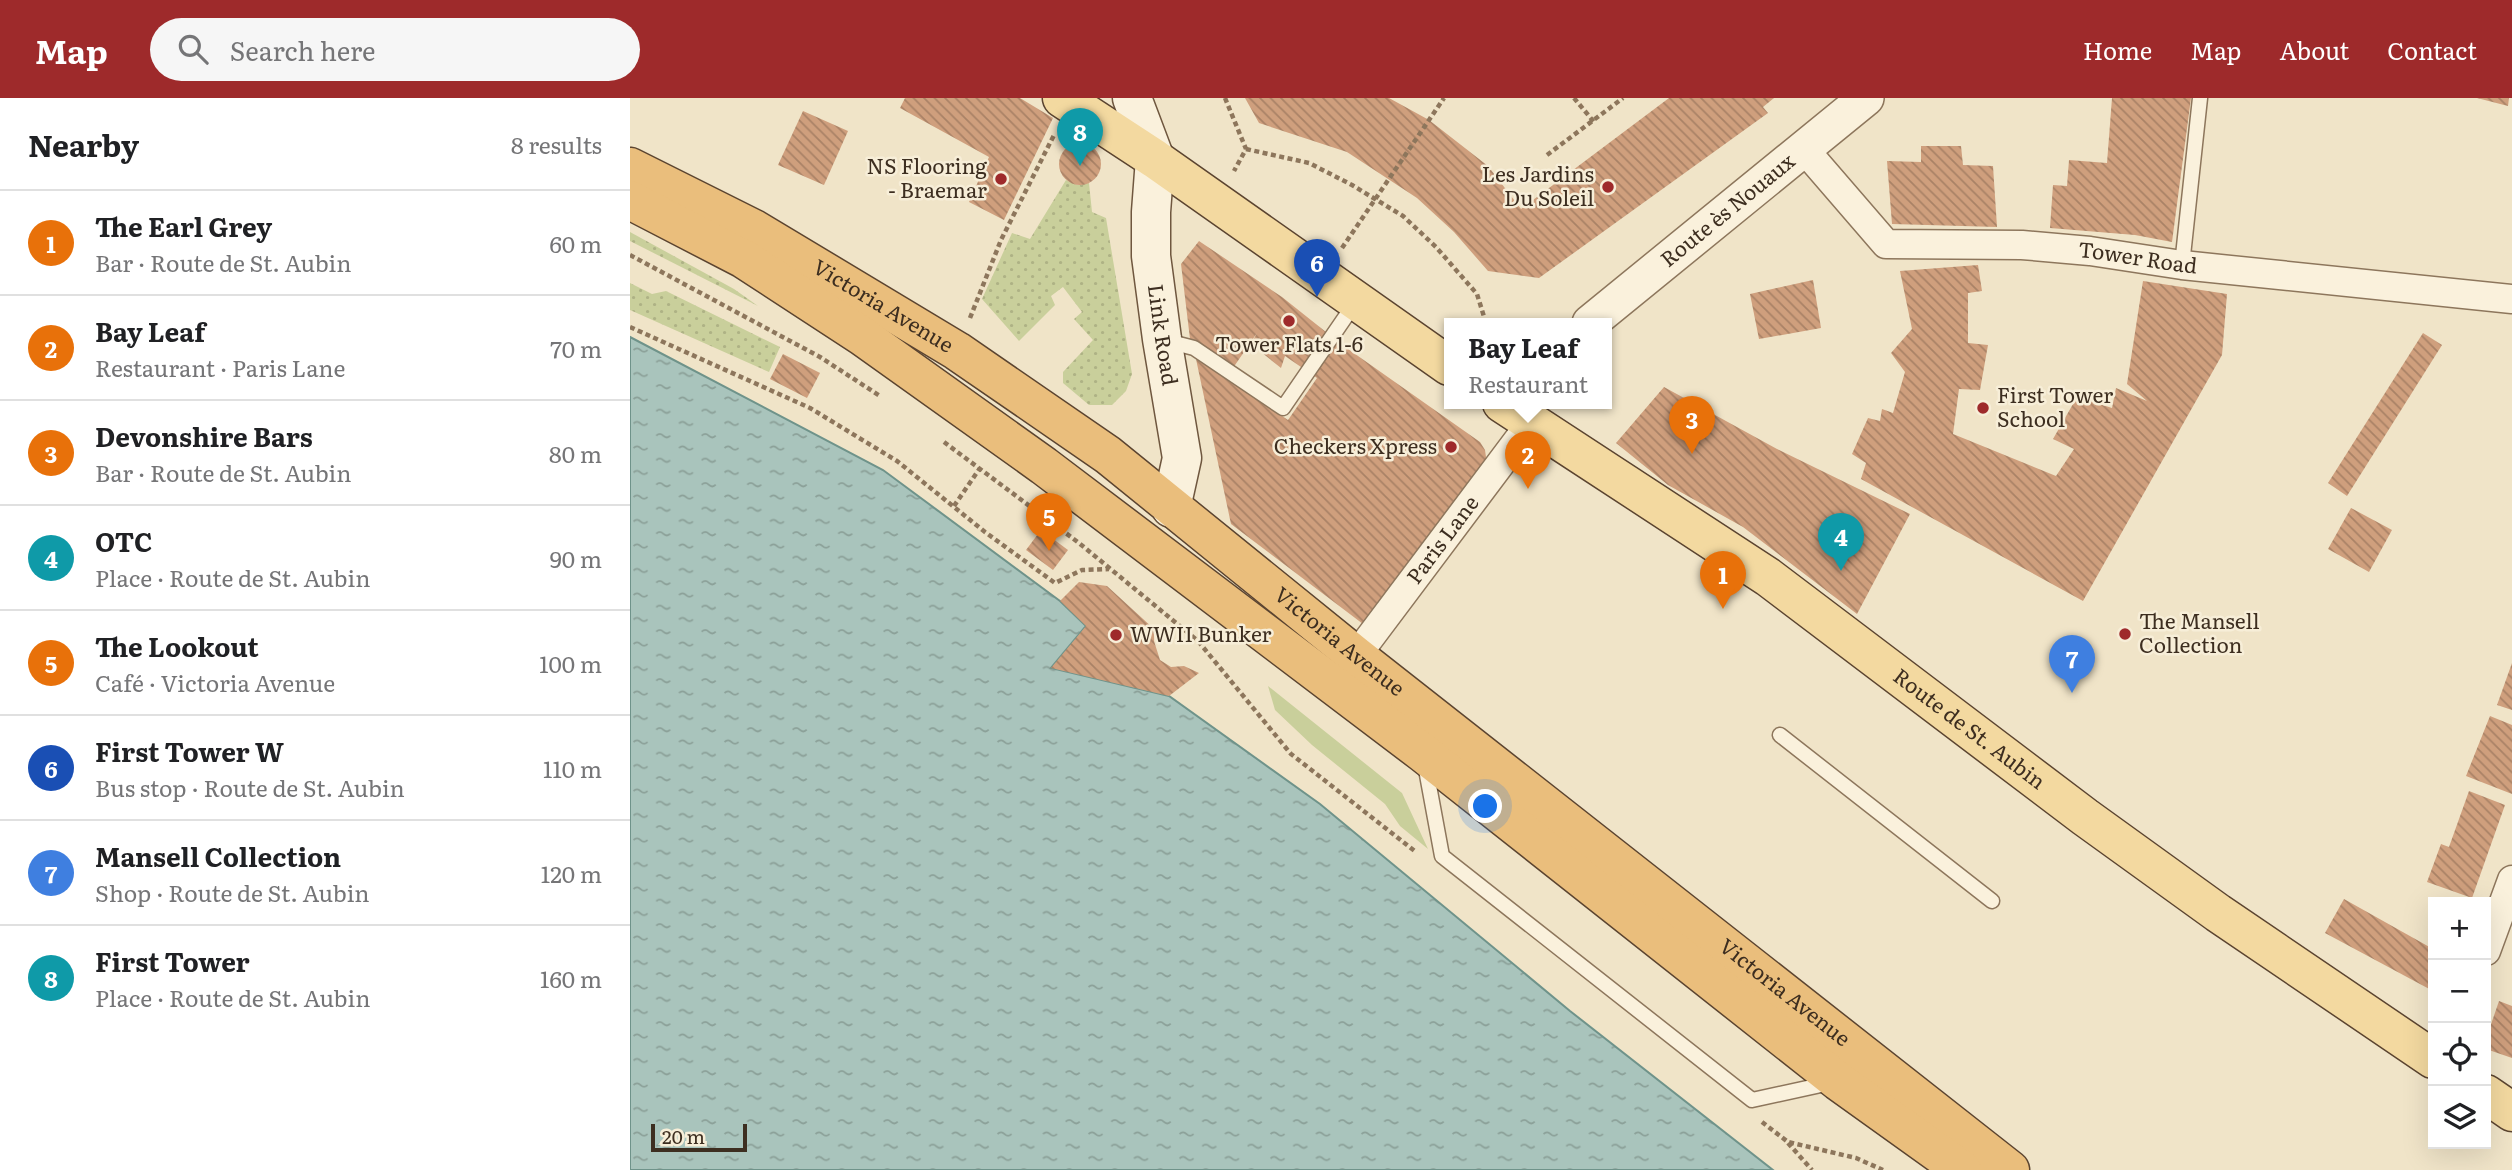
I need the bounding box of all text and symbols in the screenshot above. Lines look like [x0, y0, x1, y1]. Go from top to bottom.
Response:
search box [150, 18, 640, 81]
text: Map [35, 25, 108, 74]
icon: search [174, 30, 212, 68]
text: Search here [230, 30, 376, 69]
text: Home [2083, 32, 2152, 67]
text: Map [2190, 32, 2241, 67]
text: About [2279, 32, 2349, 67]
text: Contact [2387, 32, 2477, 67]
pin: 8 [1057, 108, 1103, 166]
text: Nearby [28, 122, 139, 166]
text: 8 results [511, 127, 602, 161]
street label: Route ès Nouaux [1652, 144, 1800, 273]
place label: NS Flooring - Braemar [866, 149, 987, 204]
place label: Les Jardins Du Soleil [1482, 157, 1594, 212]
marker: NS Flooring - Braemar [993, 171, 1009, 187]
marker: Les Jardins Du Soleil [1600, 179, 1616, 195]
text: The Earl Grey [95, 206, 272, 245]
text: 1 [46, 226, 56, 260]
text: 60 m [549, 226, 602, 260]
street label: Tower Road [2077, 232, 2199, 279]
pin: 6 [1294, 239, 1340, 297]
text: Bar · Route de St. Aubin [95, 245, 351, 279]
street label: Victoria Avenue [808, 250, 961, 359]
street label: Link Road [1142, 282, 1188, 388]
text: Bay Leaf [95, 311, 206, 350]
marker: Tower Flats 1-6 [1281, 313, 1297, 329]
popup [1444, 318, 1612, 409]
place label: Tower Flats 1-6 [1215, 327, 1363, 358]
text: Bay Leaf [1468, 327, 1578, 366]
text: 2 [45, 331, 57, 365]
text: 70 m [550, 331, 602, 365]
text: Restaurant · Paris Lane [95, 350, 345, 384]
text: Restaurant [1468, 366, 1588, 400]
place label: First Tower School [1997, 378, 2113, 433]
pin: 3 [1669, 396, 1715, 454]
marker: First Tower School [1975, 400, 1991, 416]
text: Devonshire Bars [95, 416, 313, 455]
place label: Checkers Xpress [1274, 429, 1437, 460]
pin: 2 [1505, 431, 1551, 489]
text: 3 [45, 436, 57, 470]
text: 80 m [549, 436, 602, 470]
marker: Checkers Xpress [1443, 439, 1459, 455]
text: Bar · Route de St. Aubin [95, 455, 351, 489]
street label: Paris Lane [1398, 488, 1485, 589]
pin: 5 [1026, 493, 1072, 551]
pin: 4 [1818, 513, 1864, 571]
text: OTC [95, 521, 153, 560]
text: 4 [44, 541, 58, 575]
text: 90 m [550, 541, 602, 575]
pin: 1 [1700, 551, 1746, 609]
text: Place · Route de St. Aubin [95, 560, 370, 594]
street label: Victoria Avenue [1269, 578, 1413, 702]
place label: The Mansell Collection [2139, 604, 2259, 659]
place label: WWII Bunker [1130, 617, 1272, 648]
text: The Lookout [95, 626, 259, 665]
marker: The Mansell Collection [2117, 626, 2133, 642]
marker: WWII Bunker [1108, 627, 1124, 643]
pin: 7 [2049, 635, 2095, 693]
text: 5 [45, 646, 57, 680]
text: 100 m [539, 646, 602, 680]
street label: Route de St. Aubin [1888, 659, 2053, 795]
text: Café · Victoria Avenue [95, 665, 335, 699]
text: First Tower W [95, 731, 284, 770]
text: 6 [44, 751, 58, 785]
text: 110 m [543, 751, 602, 785]
text: Bus stop · Route de St. Aubin [95, 770, 405, 804]
your location [1468, 789, 1502, 823]
text: Mansell Collection [95, 836, 341, 875]
text: 7 [45, 856, 57, 890]
text: 120 m [541, 856, 602, 890]
text: Shop · Route de St. Aubin [95, 875, 370, 909]
map controls [2428, 897, 2491, 1149]
button: + [2428, 897, 2491, 960]
street label: Victoria Avenue [1714, 929, 1858, 1052]
text: First Tower [95, 941, 250, 980]
button: − [2428, 960, 2491, 1023]
text: 8 [44, 961, 58, 995]
text: 160 m [540, 961, 602, 995]
text: Place · Route de St. Aubin [95, 980, 370, 1014]
button: locate [2428, 1023, 2491, 1086]
button: layers [2428, 1086, 2491, 1149]
scale bar [651, 1121, 747, 1153]
text: 20 m [662, 1122, 705, 1150]

